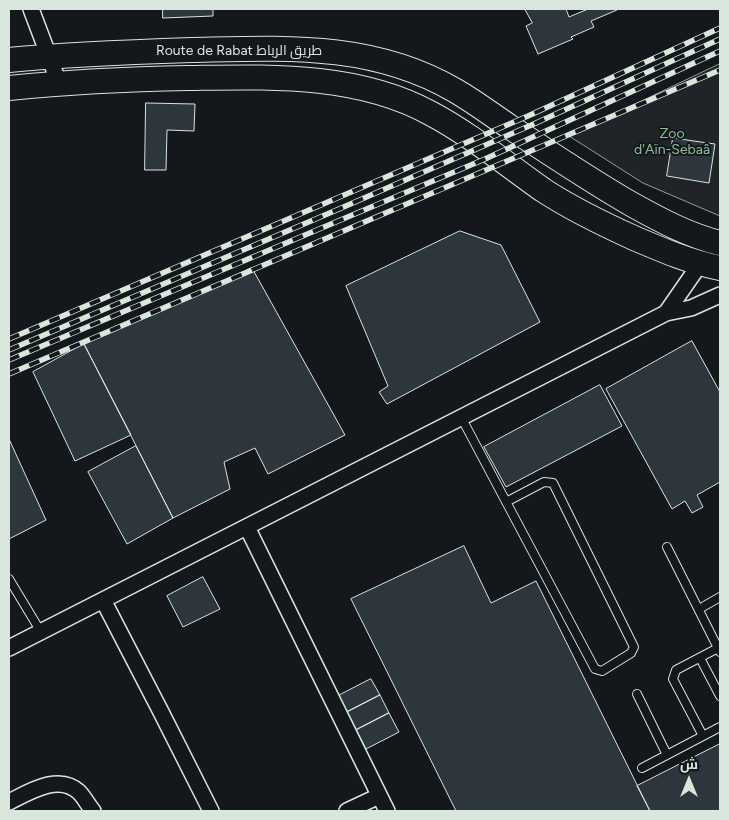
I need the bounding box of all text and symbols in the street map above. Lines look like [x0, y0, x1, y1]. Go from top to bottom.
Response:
street label: Route de Rabat طريق الرباط [156, 43, 322, 59]
park label: Zoo d'Aïn-Sebaâ [634, 126, 710, 158]
north arrow [664, 755, 714, 805]
text: ش [680, 756, 698, 773]

